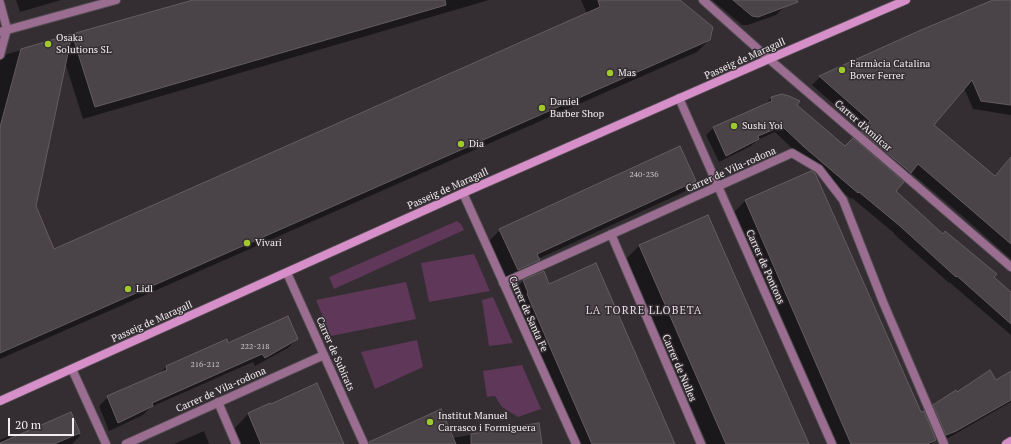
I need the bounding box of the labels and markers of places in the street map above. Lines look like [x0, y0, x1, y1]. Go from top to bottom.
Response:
place label: Osaka Solutions SL [56, 32, 111, 56]
marker: Osaka Solutions SL [43, 39, 53, 49]
place label: Farmàcia Catalina Bover Ferrer [850, 58, 930, 82]
marker: Farmàcia Catalina Bover Ferrer [837, 65, 847, 75]
place label: Mas [618, 67, 636, 79]
marker: Mas [605, 68, 615, 78]
place label: Daniel Barber Shop [550, 96, 604, 120]
marker: Daniel Barber Shop [537, 103, 547, 113]
place label: Sushi Yoi [742, 120, 783, 132]
marker: Sushi Yoi [729, 121, 739, 131]
place label: Dia [469, 138, 484, 150]
marker: Dia [456, 139, 466, 149]
place label: Vivari [255, 237, 282, 249]
marker: Vivari [242, 238, 252, 248]
place label: Lidl [136, 283, 153, 295]
marker: Lidl [123, 284, 133, 294]
place label: Institut Manuel Carrasco i Formiguera [438, 410, 536, 434]
marker: Institut Manuel Carrasco i Formiguera [425, 417, 435, 427]

